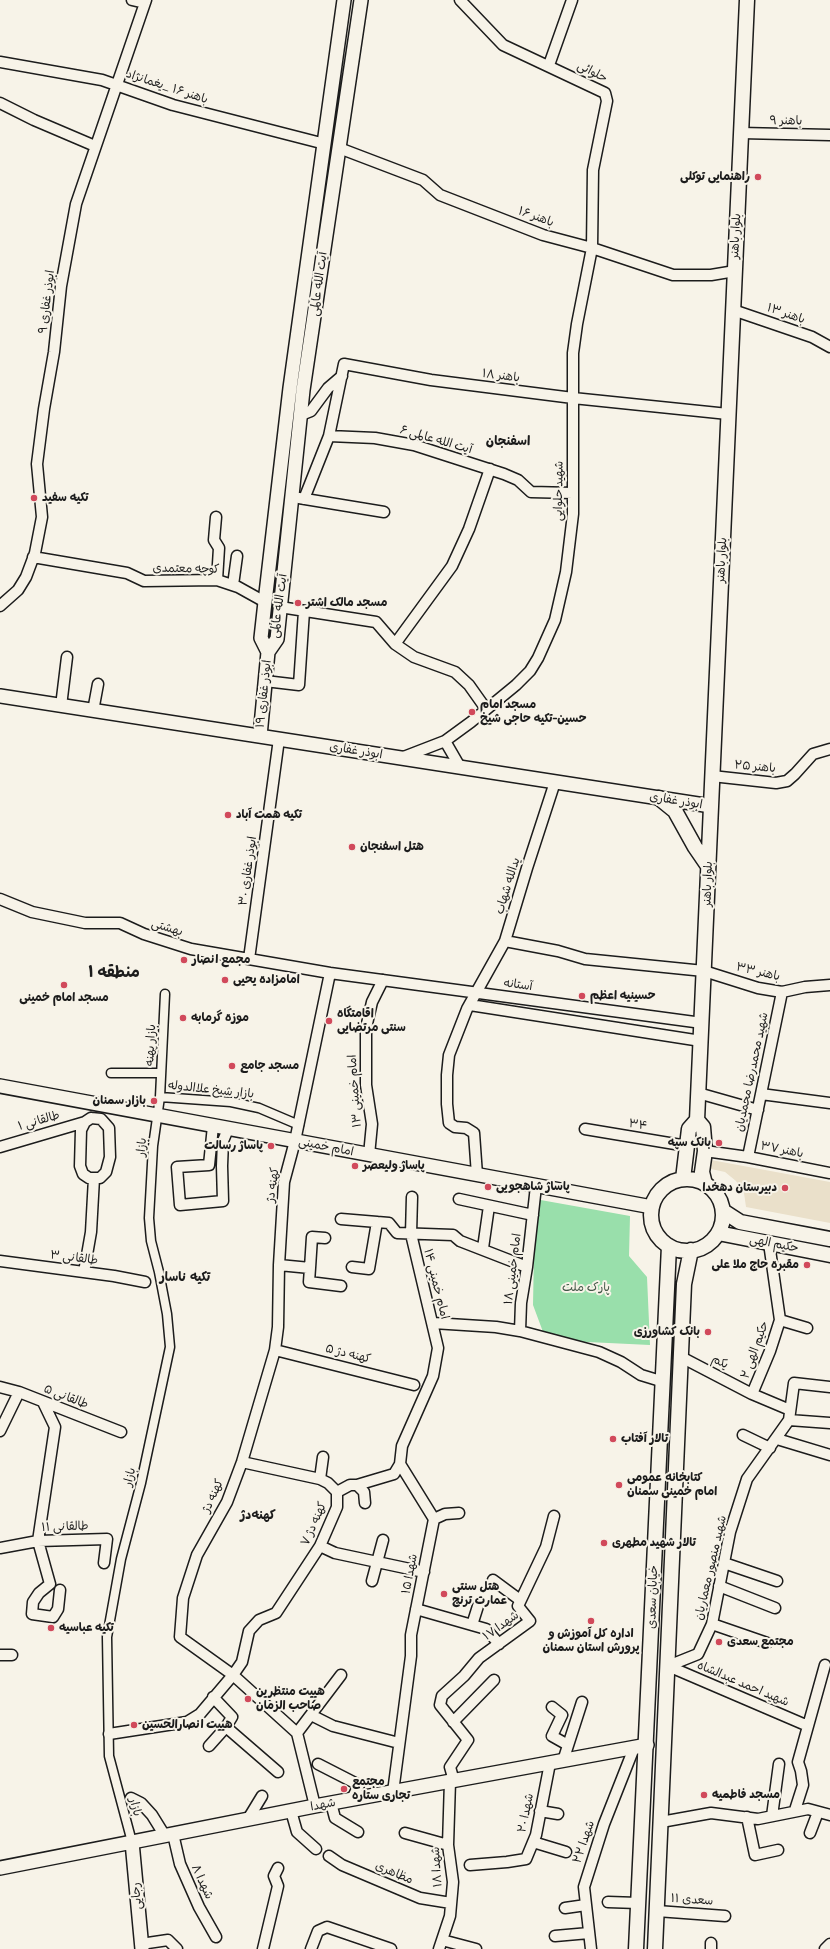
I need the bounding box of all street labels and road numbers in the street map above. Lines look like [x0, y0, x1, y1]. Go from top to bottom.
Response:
street label: حلوائی [575, 58, 609, 86]
street label: باهنر ۱۶ _یغمانژاد [124, 67, 210, 107]
street label: باهنر ۹ [769, 114, 803, 128]
street label: باهنر ۱۶ [516, 204, 556, 230]
street label: بلوار باهنر [728, 213, 744, 259]
street label: آیت الله عالمی [307, 251, 331, 317]
street label: ابوذر غفاری ۹ [36, 269, 58, 335]
street label: باهنر ۱۳ [765, 301, 807, 327]
street label: باهنر ۱۸ [481, 367, 521, 385]
street label: آیت الله عالمی ۶ [398, 423, 474, 457]
street label: شهید حلوایی [551, 461, 567, 521]
street label: بلوار باهنر [714, 537, 730, 583]
street label: کوچه معتمدی [152, 561, 220, 577]
street label: آیت الله عالمی [267, 573, 291, 639]
street label: ابوذر غفاری ۱۹ [253, 659, 275, 729]
street label: ابوذر غفاری [328, 740, 384, 762]
street label: باهنر ۲۵ [734, 758, 776, 776]
street label: ابوذر غفاری [648, 790, 704, 812]
street label: ابوذر غفاری ۳۰ [236, 835, 260, 907]
street label: یدالله شهاب [493, 856, 523, 916]
street label: بلوار باهنر [700, 861, 716, 907]
street label: بهشتی [149, 916, 185, 940]
street label: باهنر ۳۳ [734, 960, 782, 984]
street label: آستانه [503, 976, 533, 994]
street label: شهید محمدرضا محمدیان [732, 1011, 772, 1133]
street label: بازار پهنه [143, 1024, 159, 1066]
street label: امام خمینی ۱۳ [345, 1054, 365, 1128]
street label: بازار شیخ علاالدوله [167, 1078, 255, 1102]
street label: طالقانی ۱ [16, 1108, 62, 1134]
street label: ۳۴ [628, 1116, 648, 1134]
street label: امام خمینی [297, 1135, 355, 1159]
street label: بازار [134, 1137, 150, 1157]
street label: باهنر ۳۷ [759, 1139, 805, 1161]
street label: کهنه دژ [263, 1167, 283, 1203]
street label: حکیم الهی [748, 1232, 800, 1256]
street label: امام خمینی ۱۸ [501, 1233, 525, 1305]
street label: امام خمینی ۱۴ [420, 1247, 452, 1321]
street label: طالقانی ۳ [49, 1248, 99, 1268]
street label: حکیم الهی ۲ [738, 1319, 772, 1381]
street label: کهنه دژ ۵ [324, 1341, 372, 1367]
street label: یکم [709, 1352, 731, 1372]
street label: طالقانی ۵ [42, 1382, 90, 1412]
street label: بازار [121, 1466, 139, 1488]
street label: کهنه دژ [199, 1477, 227, 1515]
street label: کهنه دژ ۷ [298, 1500, 330, 1548]
street label: شهید منصور معماریان [692, 1514, 730, 1622]
street label: طالقانی ۱۱ [41, 1519, 89, 1535]
street label: شهدا ۱۵ [399, 1553, 421, 1595]
street label: خیابان سعدی [645, 1565, 661, 1629]
street label: شهدا ۱۷ [480, 1608, 522, 1644]
street label: شهید احمد عبدالشاه [695, 1658, 791, 1710]
street label: شهدا ۲۰ [515, 1792, 537, 1834]
street label: بازار [126, 1796, 144, 1818]
street label: شهدا [309, 1796, 337, 1814]
street label: شهدا ۲۲ [570, 1819, 598, 1865]
street label: شهدا ۱۸ [428, 1846, 446, 1888]
street label: مظاهری [373, 1859, 415, 1887]
street label: شهدا ۸ [188, 1862, 216, 1902]
street label: رجایی [129, 1882, 145, 1910]
street label: سعدی ۱۱ [670, 1891, 714, 1909]

